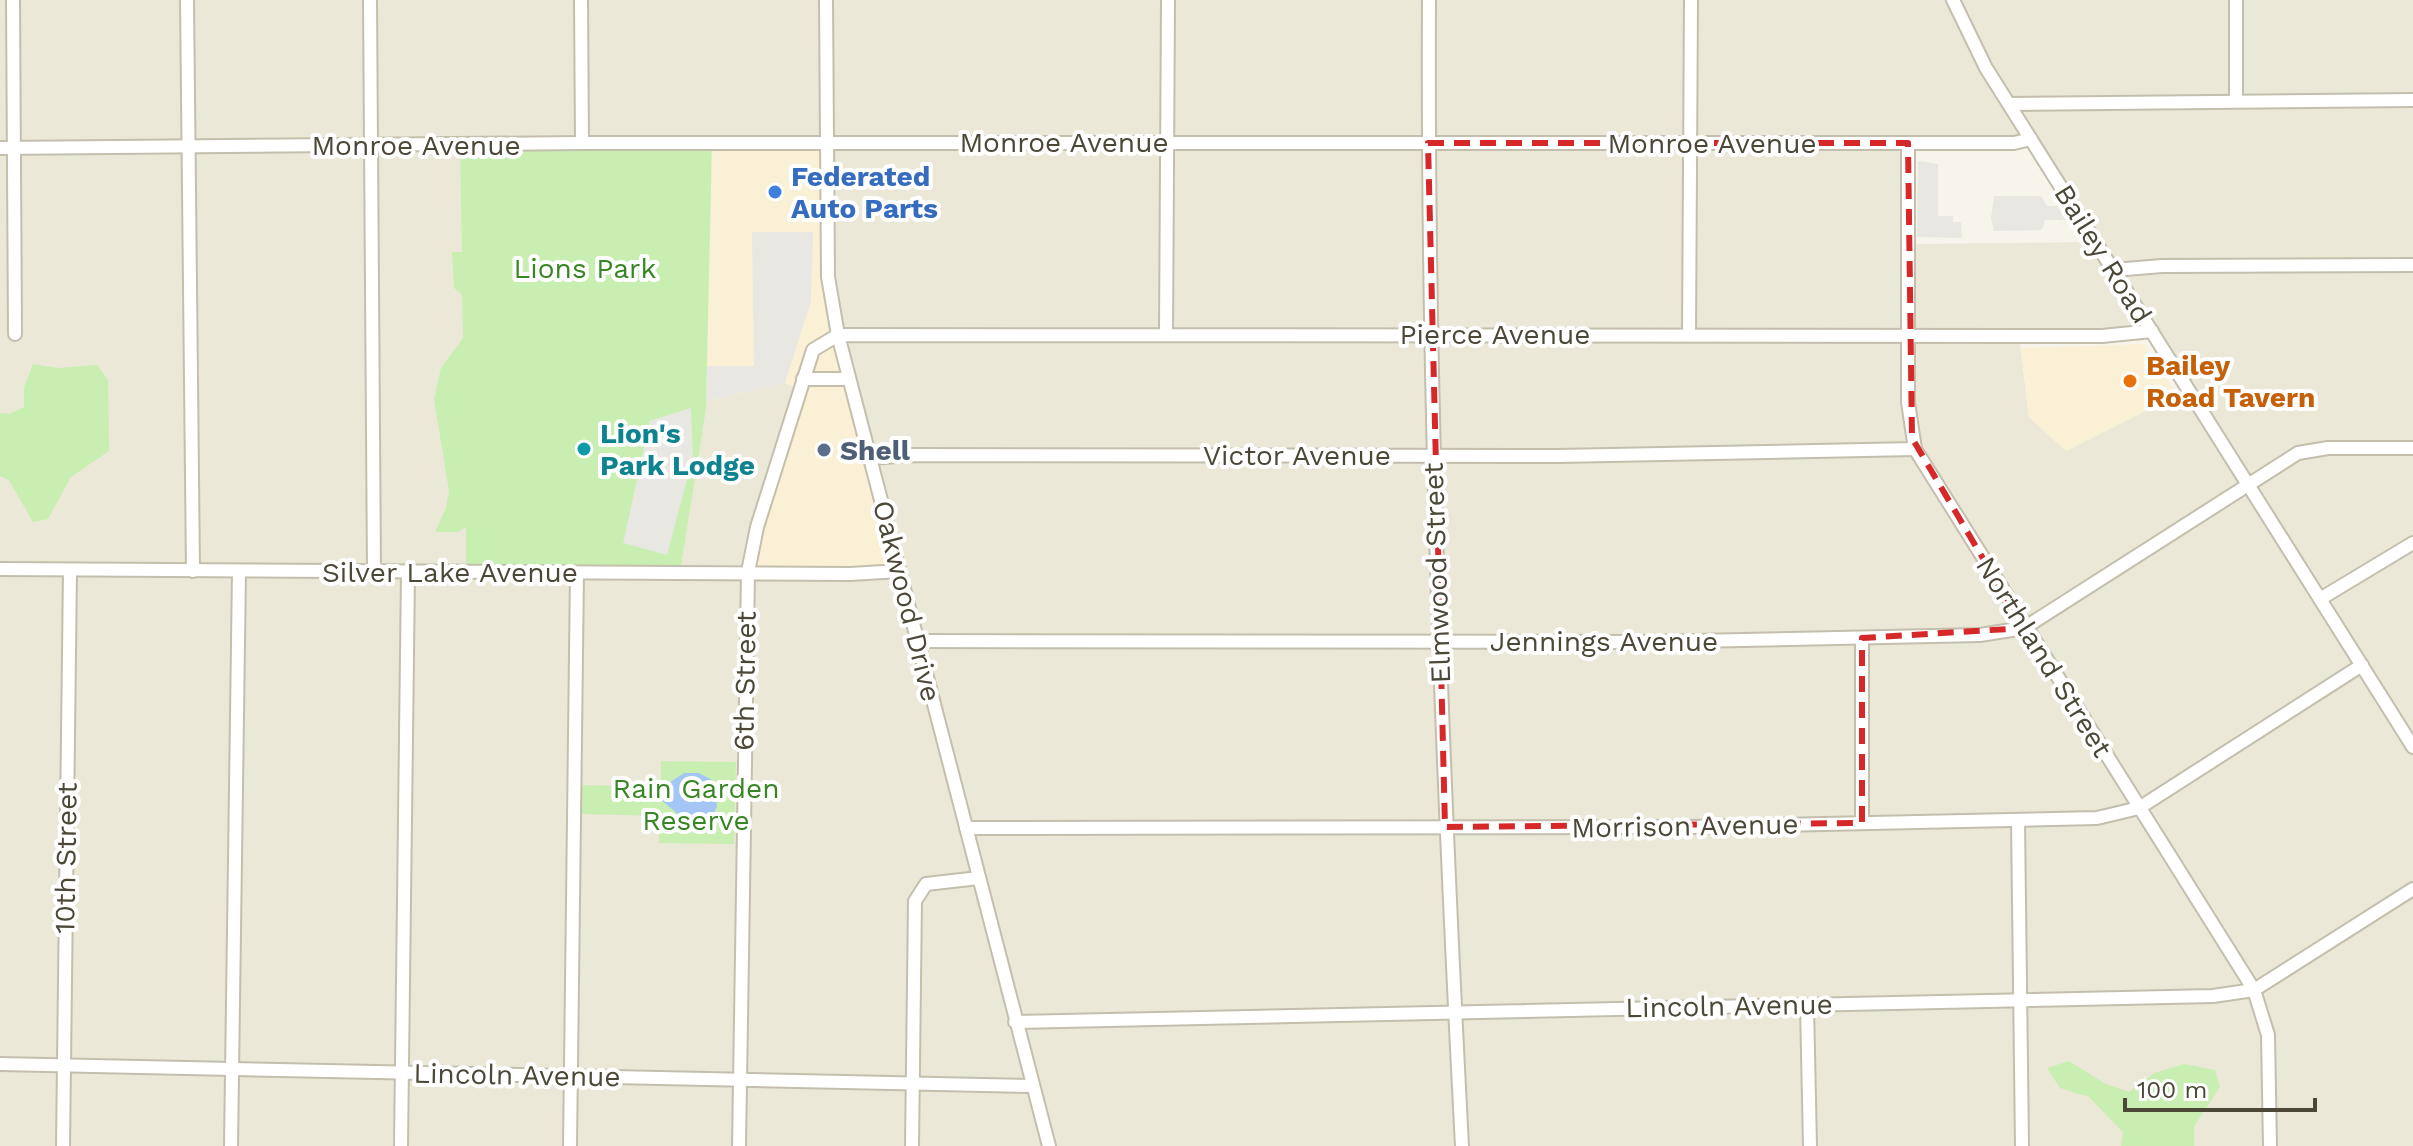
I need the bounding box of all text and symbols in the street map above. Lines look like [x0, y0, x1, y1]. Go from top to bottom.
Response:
street label: Monroe Avenue [959, 126, 1169, 159]
street label: Monroe Avenue [1607, 127, 1817, 160]
street label: Monroe Avenue [311, 129, 521, 162]
place label: Federated Auto Parts [791, 160, 938, 225]
street label: Bailey Road [2047, 179, 2159, 329]
marker: Federated Auto Parts [766, 183, 784, 201]
park label: Lions Park [514, 252, 657, 285]
street label: Pierce Avenue [1400, 318, 1590, 351]
place label: Bailey Road Tavern [2146, 349, 2315, 414]
marker: Bailey Road Tavern [2121, 372, 2139, 390]
place label: Lion's Park Lodge [600, 417, 755, 482]
place label: Shell [840, 434, 911, 467]
street label: Victor Avenue [1203, 439, 1391, 472]
marker: Lion's Park Lodge [575, 440, 593, 458]
marker: Shell [815, 441, 833, 459]
street label: Elmwood Street [1417, 462, 1457, 684]
street label: Oakwood Drive [866, 497, 948, 705]
street label: Northland Street [1969, 551, 2119, 763]
street label: Silver Lake Avenue [322, 556, 578, 589]
street label: 6th Street [727, 610, 763, 751]
street label: Jennings Avenue [1490, 625, 1718, 658]
park label: Rain Garden Reserve [613, 772, 779, 837]
street label: 10th Street [48, 782, 84, 934]
street label: Morrison Avenue [1571, 808, 1799, 844]
street label: Lincoln Avenue [1625, 988, 1833, 1024]
street label: Lincoln Avenue [413, 1057, 621, 1093]
scale bar [2125, 1062, 2315, 1112]
text: 100 m [2137, 1076, 2207, 1104]

